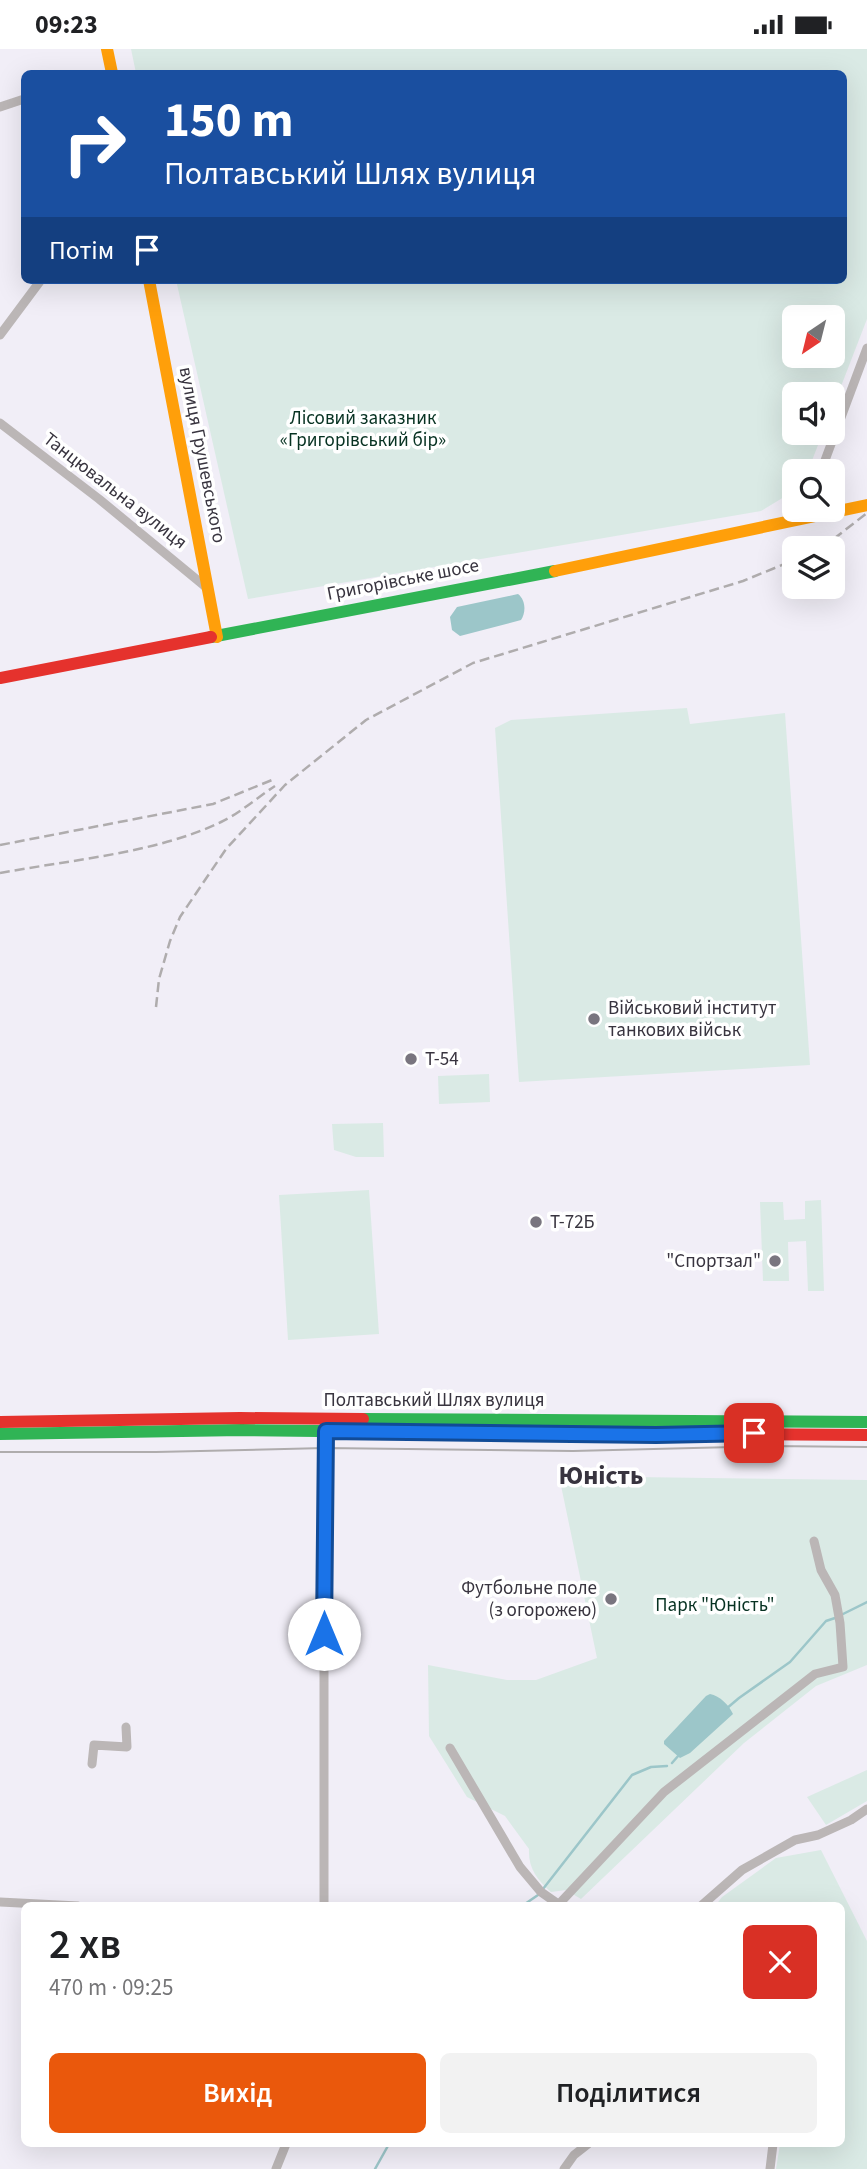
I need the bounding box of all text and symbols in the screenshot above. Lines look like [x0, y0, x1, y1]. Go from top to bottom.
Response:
text: 09:23 [35, 6, 98, 43]
text: 150 m [164, 86, 293, 156]
icon: right [49, 98, 140, 189]
text: Полтавський Шлях вулиця [164, 151, 537, 197]
icon: arrive [128, 231, 166, 269]
text: Потім [49, 232, 114, 269]
north arrow [782, 305, 845, 367]
map controls [782, 305, 845, 599]
street label: вулиця Грушевського [172, 365, 232, 545]
button: sound [782, 382, 845, 445]
park label: Лісовий заказник «Григорівський бір» [280, 405, 446, 454]
street label: Танцювальна вулиця [37, 426, 193, 556]
button: search [782, 459, 845, 522]
button: layers [782, 536, 845, 599]
street label: Григорівське шосе [325, 552, 481, 608]
place label: Військовий інститут танкових військ [608, 995, 777, 1044]
marker: Військовий інститут танкових військ [586, 1011, 602, 1027]
place label: Т-54 [425, 1046, 459, 1073]
marker: Т-54 [403, 1051, 419, 1067]
place label: Т-72Б [550, 1209, 595, 1236]
marker: Т-72Б [528, 1214, 544, 1230]
place label: "Спортзал" [666, 1248, 761, 1275]
marker: "Спортзал" [767, 1253, 783, 1269]
street label: Полтавський Шлях вулиця [323, 1387, 545, 1414]
pin [724, 1403, 784, 1463]
icon: arrive [735, 1414, 773, 1452]
district label: Юність [558, 1457, 644, 1494]
place label: Футбольне поле (з огорожею) [461, 1575, 597, 1624]
marker: Футбольне поле (з огорожею) [603, 1591, 619, 1607]
park label: Парк "Юність" [655, 1592, 775, 1619]
position arrow [287, 1597, 361, 1671]
text: 2 хв [49, 1915, 121, 1975]
button: close [743, 1925, 817, 1999]
text: 470 m · 09:25 [49, 1971, 173, 2004]
button: Вихід [49, 2053, 426, 2133]
button: Поділитися [440, 2053, 817, 2133]

